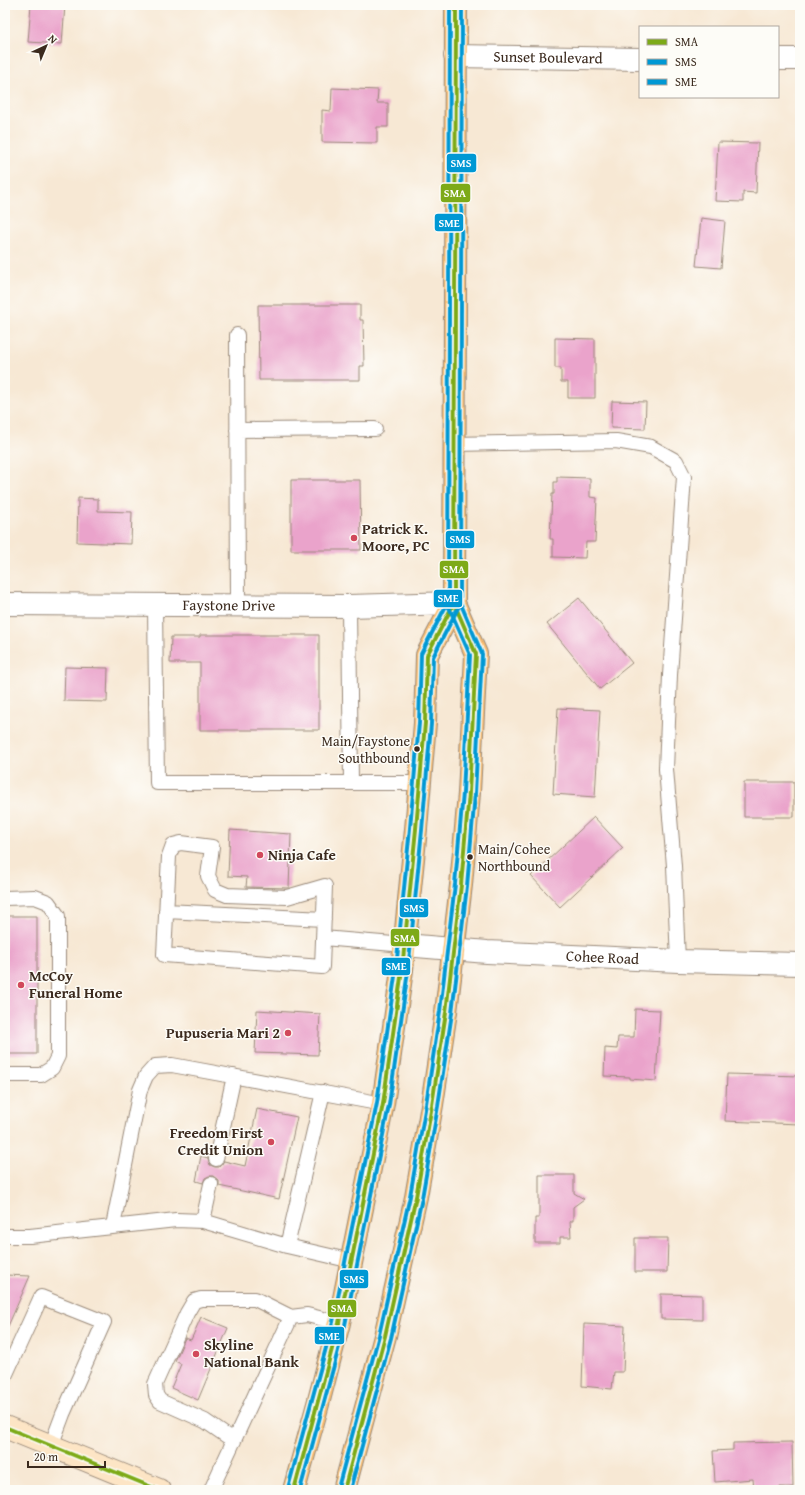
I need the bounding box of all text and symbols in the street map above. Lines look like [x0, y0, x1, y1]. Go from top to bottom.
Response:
north arrow [26, 26, 66, 66]
legend [639, 26, 779, 98]
text: N [45, 30, 62, 48]
text: SMA [675, 33, 699, 50]
street label: Sunset Boulevard [493, 46, 603, 68]
text: SMS [675, 53, 697, 70]
text: SME [675, 73, 697, 90]
line badge: SMS [446, 153, 477, 173]
text: SMS [450, 155, 472, 171]
line badge: SMA [440, 183, 471, 203]
text: SMA [444, 185, 466, 201]
line badge: SME [434, 213, 464, 232]
text: SME [438, 215, 460, 231]
place label: Patrick K. Moore, PC [362, 518, 430, 556]
line badge: SMS [445, 530, 475, 549]
text: SMS [449, 531, 471, 547]
marker: Patrick K. Moore, PC [349, 533, 359, 543]
line badge: SMA [439, 560, 469, 579]
text: SMA [443, 561, 465, 577]
line badge: SME [433, 589, 463, 608]
text: SME [437, 590, 459, 606]
street label: Faystone Drive [183, 594, 275, 616]
place label: Main/Faystone Southbound [322, 731, 411, 768]
marker: Main/Faystone Southbound [412, 744, 422, 754]
place label: Main/Cohee Northbound [478, 839, 551, 876]
place label: Ninja Cafe [268, 844, 336, 865]
marker: Ninja Cafe [255, 850, 265, 860]
marker: Main/Cohee Northbound [465, 852, 475, 862]
line badge: SMS [399, 898, 429, 918]
text: SMS [403, 900, 425, 916]
line badge: SMA [390, 928, 420, 947]
text: SMA [394, 930, 416, 946]
street label: Cohee Road [566, 945, 640, 969]
line badge: SME [381, 957, 411, 976]
text: SME [385, 958, 407, 974]
place label: McCoy Funeral Home [29, 965, 123, 1003]
marker: McCoy Funeral Home [16, 980, 26, 990]
place label: Pupuseria Mari 2 [166, 1022, 280, 1043]
marker: Pupuseria Mari 2 [283, 1028, 293, 1038]
place label: Freedom First Credit Union [170, 1122, 263, 1160]
marker: Freedom First Credit Union [266, 1137, 276, 1147]
line badge: SMS [339, 1269, 369, 1289]
text: SMS [343, 1271, 365, 1287]
line badge: SMA [327, 1299, 357, 1318]
text: SMA [331, 1300, 353, 1316]
line badge: SME [314, 1326, 345, 1345]
text: SME [318, 1328, 340, 1344]
place label: Skyline National Bank [204, 1334, 299, 1372]
marker: Skyline National Bank [191, 1349, 201, 1359]
scale bar [28, 1443, 105, 1469]
text: 20 m [34, 1448, 58, 1465]

